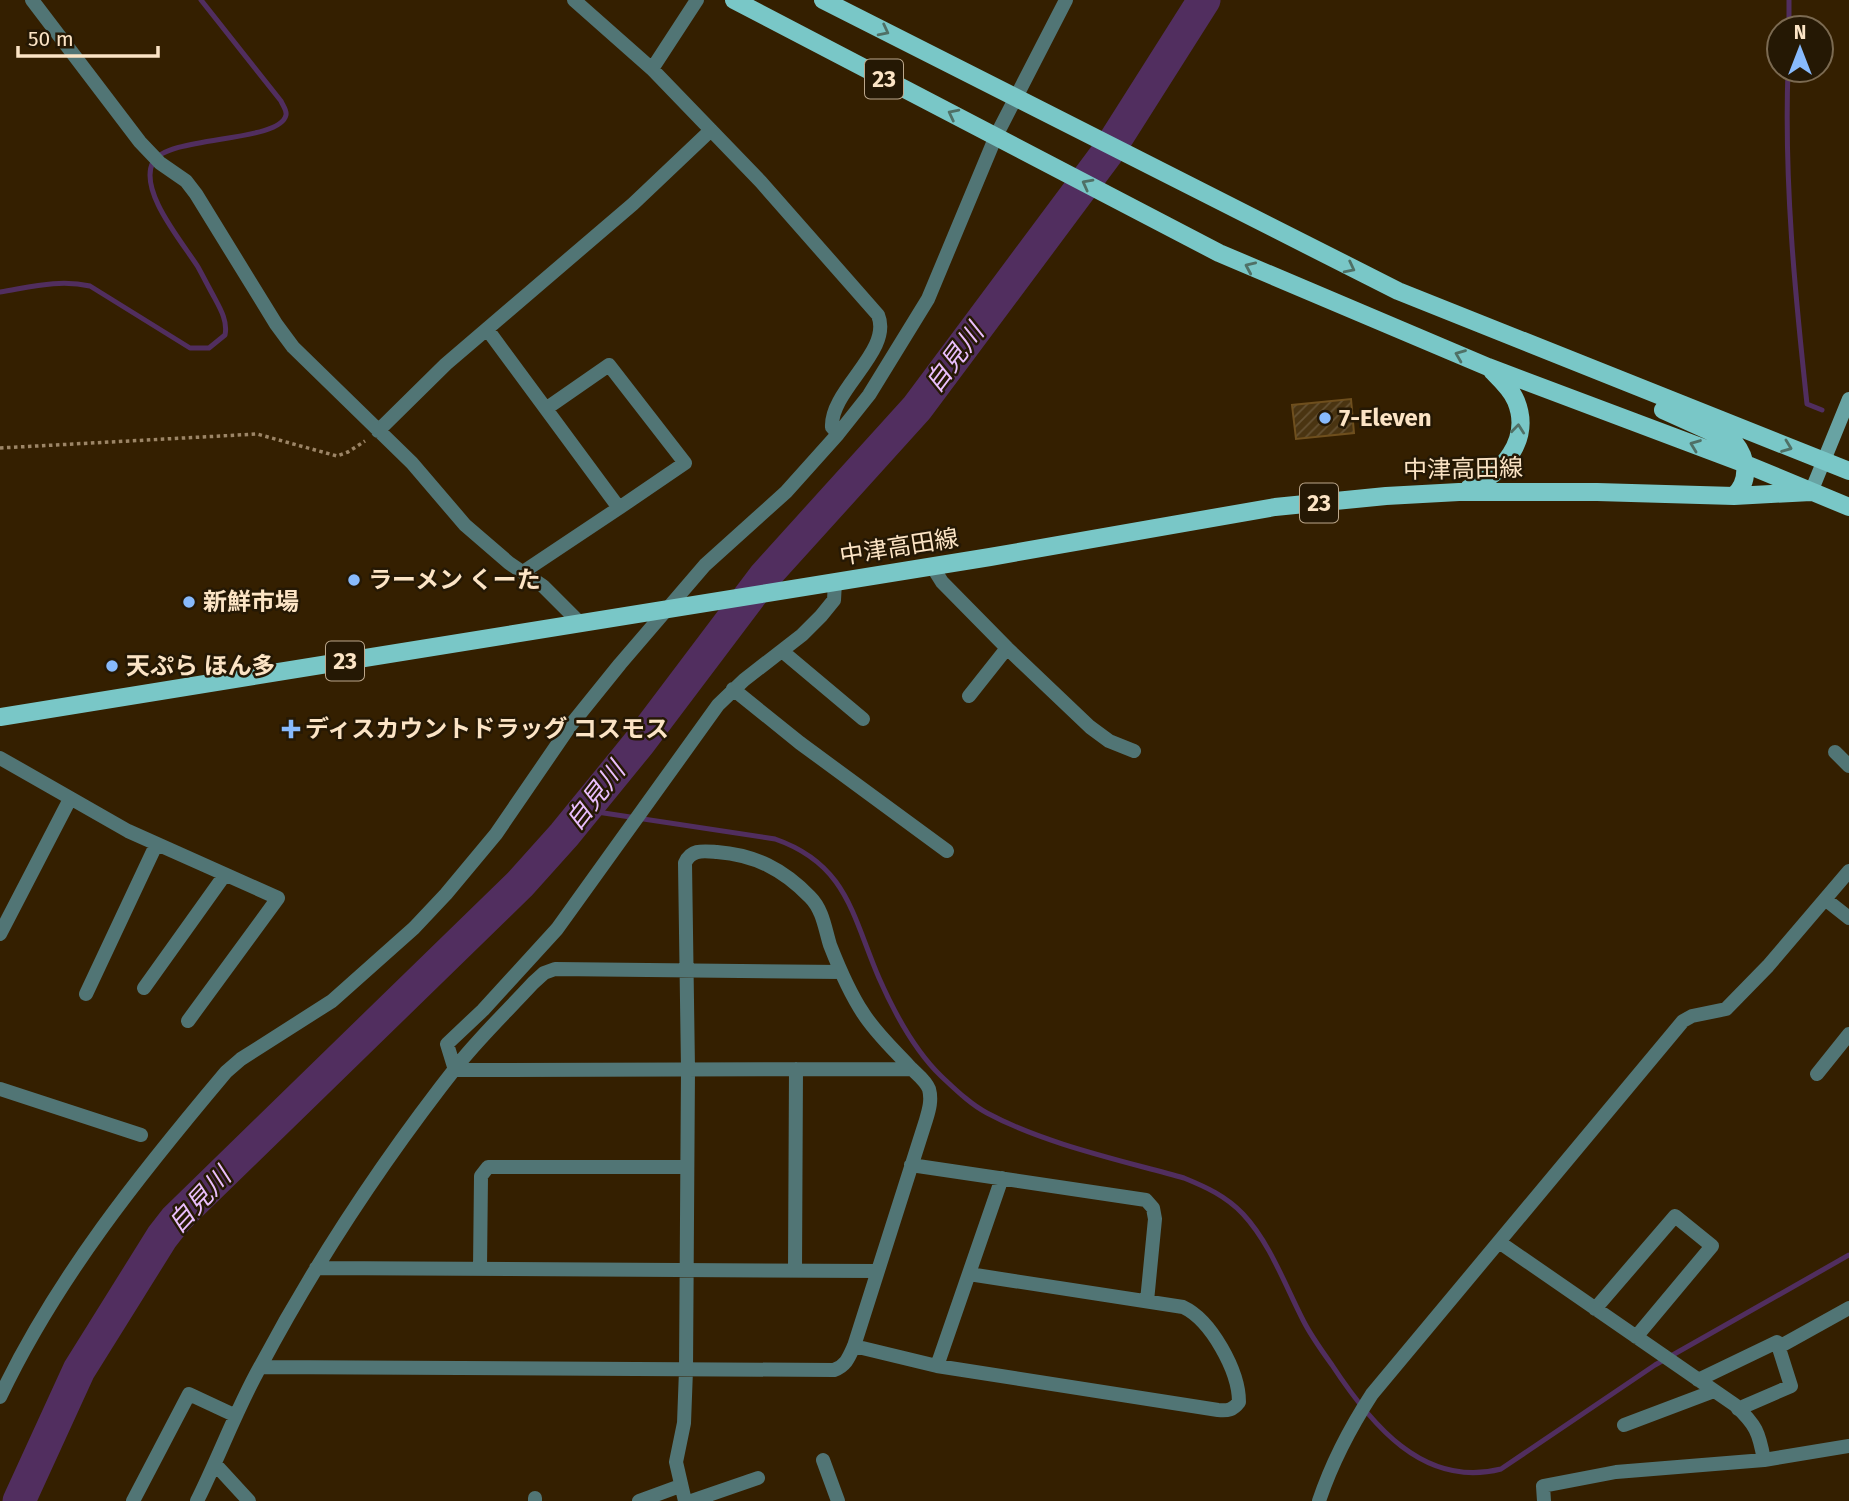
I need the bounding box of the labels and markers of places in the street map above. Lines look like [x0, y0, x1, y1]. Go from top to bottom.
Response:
place label: 7-Eleven [1339, 404, 1432, 432]
marker: 7-Eleven [1317, 410, 1333, 426]
place label: ラーメン くーた [368, 566, 541, 594]
marker: ラーメン くーた [346, 572, 362, 588]
place label: 新鮮市場 [203, 588, 299, 616]
marker: 新鮮市場 [181, 594, 197, 610]
place label: 天ぷら ほん多 [126, 652, 276, 680]
marker: 天ぷら ほん多 [104, 658, 120, 674]
place label: ディスカウントドラッグ コスモス [305, 715, 669, 743]
marker: ディスカウントドラッグ コスモス [283, 721, 299, 737]

